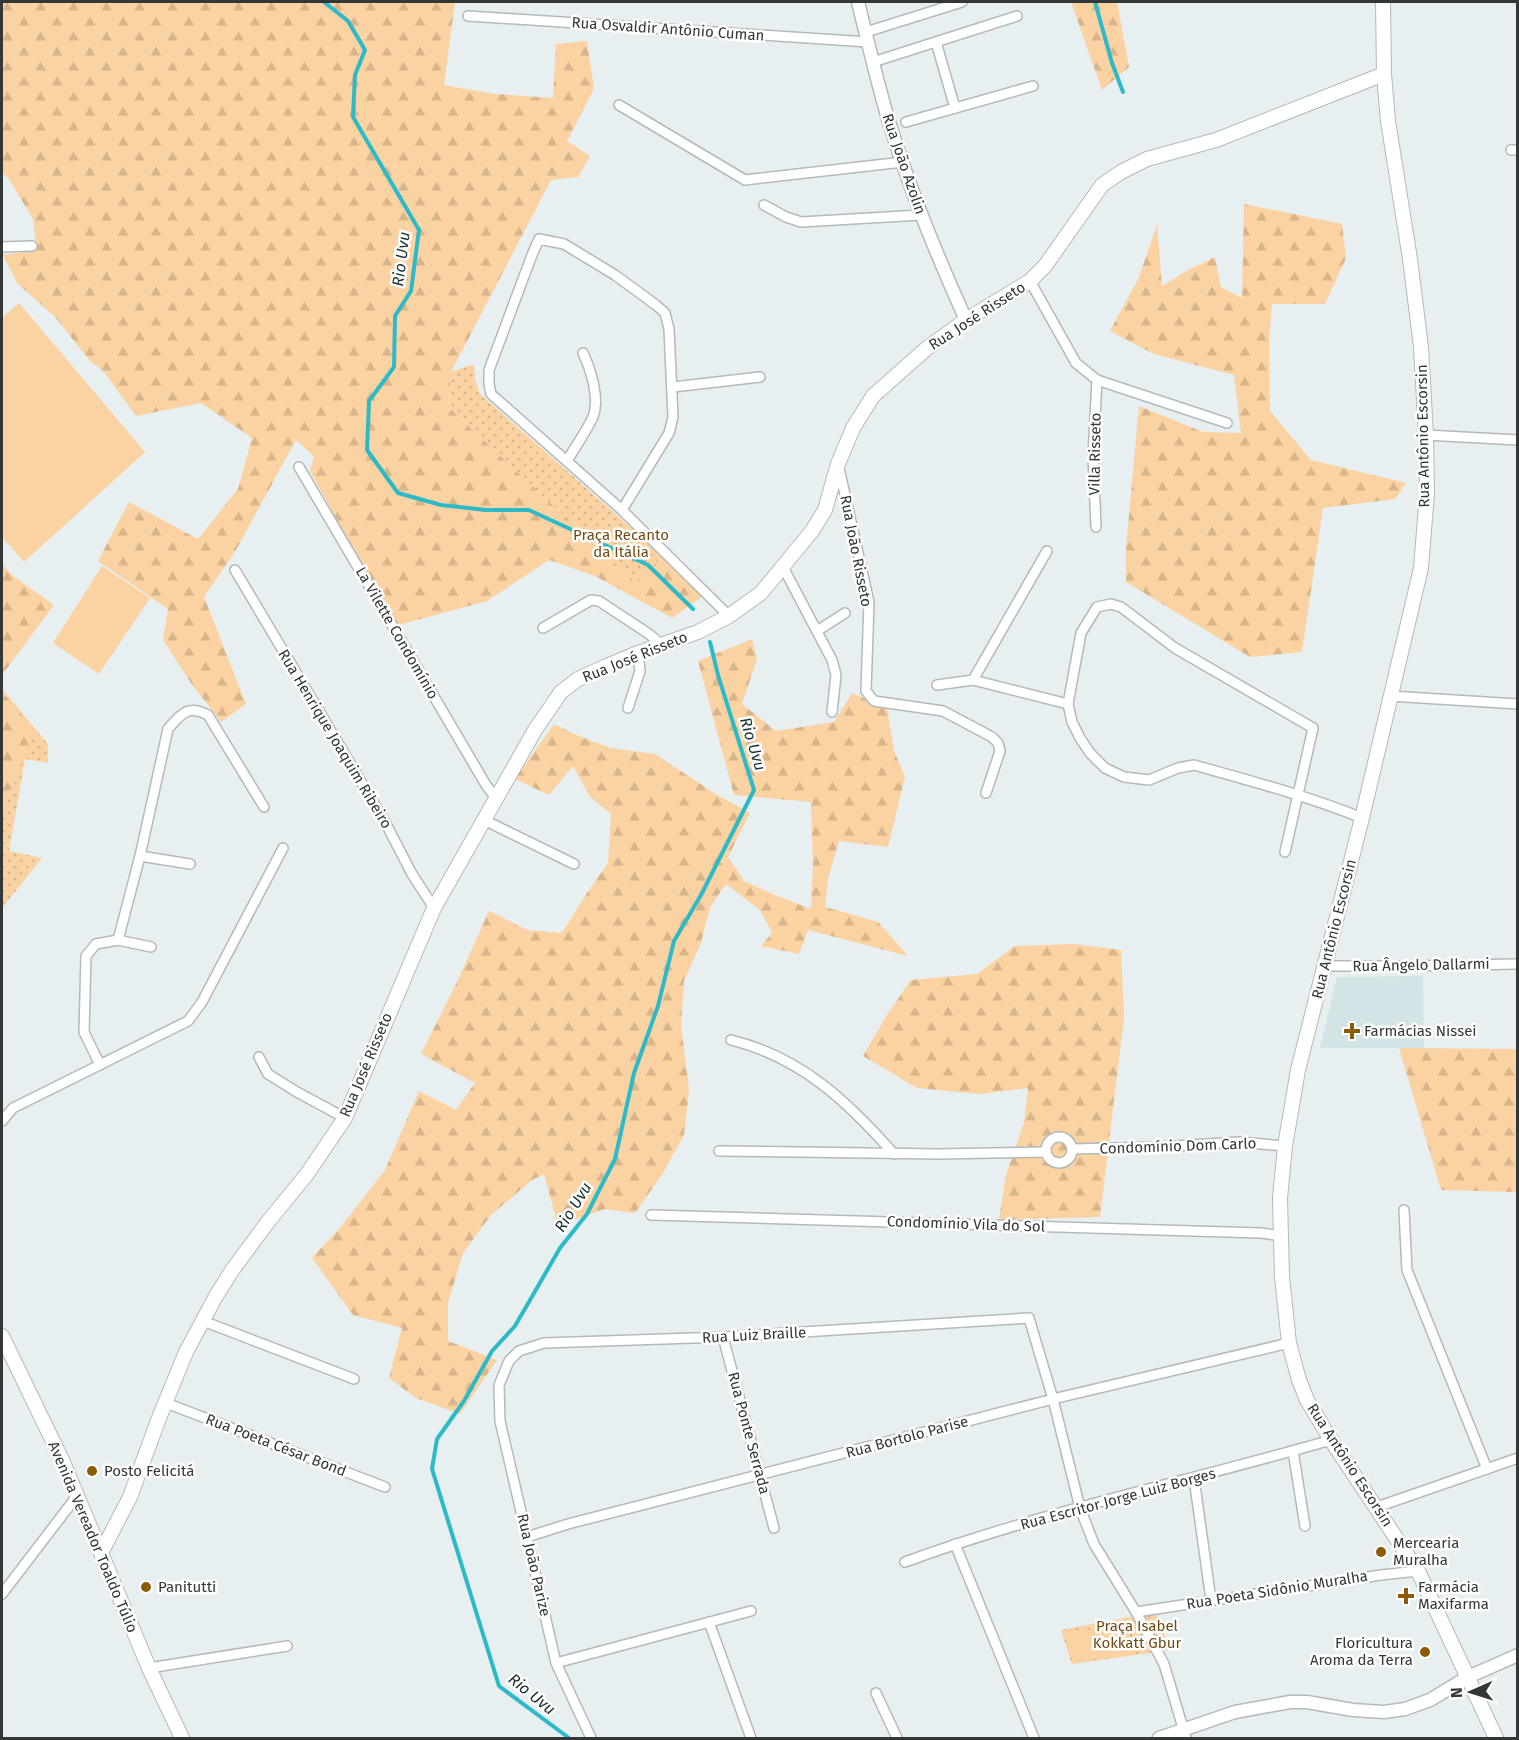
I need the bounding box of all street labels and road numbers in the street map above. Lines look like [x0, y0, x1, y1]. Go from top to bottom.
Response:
street label: Rua Osvaldir Antônio Cuman [571, 13, 765, 45]
street label: Rua João Azolin [878, 111, 930, 217]
street label: Rua José Risseto [925, 278, 1029, 354]
street label: Rua Antônio Escorsin [1413, 364, 1433, 508]
street label: Villa Risseto [1085, 412, 1105, 496]
street label: Rua João Risseto [836, 494, 876, 608]
street label: La Vilette Condomínio [352, 564, 442, 702]
street label: Rua José Risseto [580, 628, 690, 686]
street label: Rua Henrique Joaquim Ribeiro [274, 646, 396, 832]
street label: Rua Antônio Escorsin [1308, 857, 1360, 1001]
street label: Rua Ângelo Dallarmi [1352, 955, 1490, 975]
street label: Rua José Risseto [336, 1010, 396, 1120]
street label: Condomínio Dom Carlo [1099, 1134, 1257, 1158]
street label: Condomínio Vila do Sol [887, 1212, 1046, 1236]
street label: Rua Luiz Braille [701, 1323, 807, 1347]
street label: Rua Ponte Serrada [724, 1370, 774, 1496]
street label: Rua Antônio Escorsin [1303, 1400, 1397, 1530]
street label: Rua Poeta César Bond [203, 1410, 349, 1480]
street label: Rua Bortolo Parise [844, 1412, 970, 1462]
street label: Avenida Vereador Toaldo Túlio [44, 1439, 142, 1635]
street label: Rua Escritor Jorge Luiz Borges [1018, 1464, 1218, 1534]
street label: Rua João Parize [513, 1512, 555, 1618]
street label: Rua Poeta Sidônio Muralha [1185, 1567, 1369, 1613]

